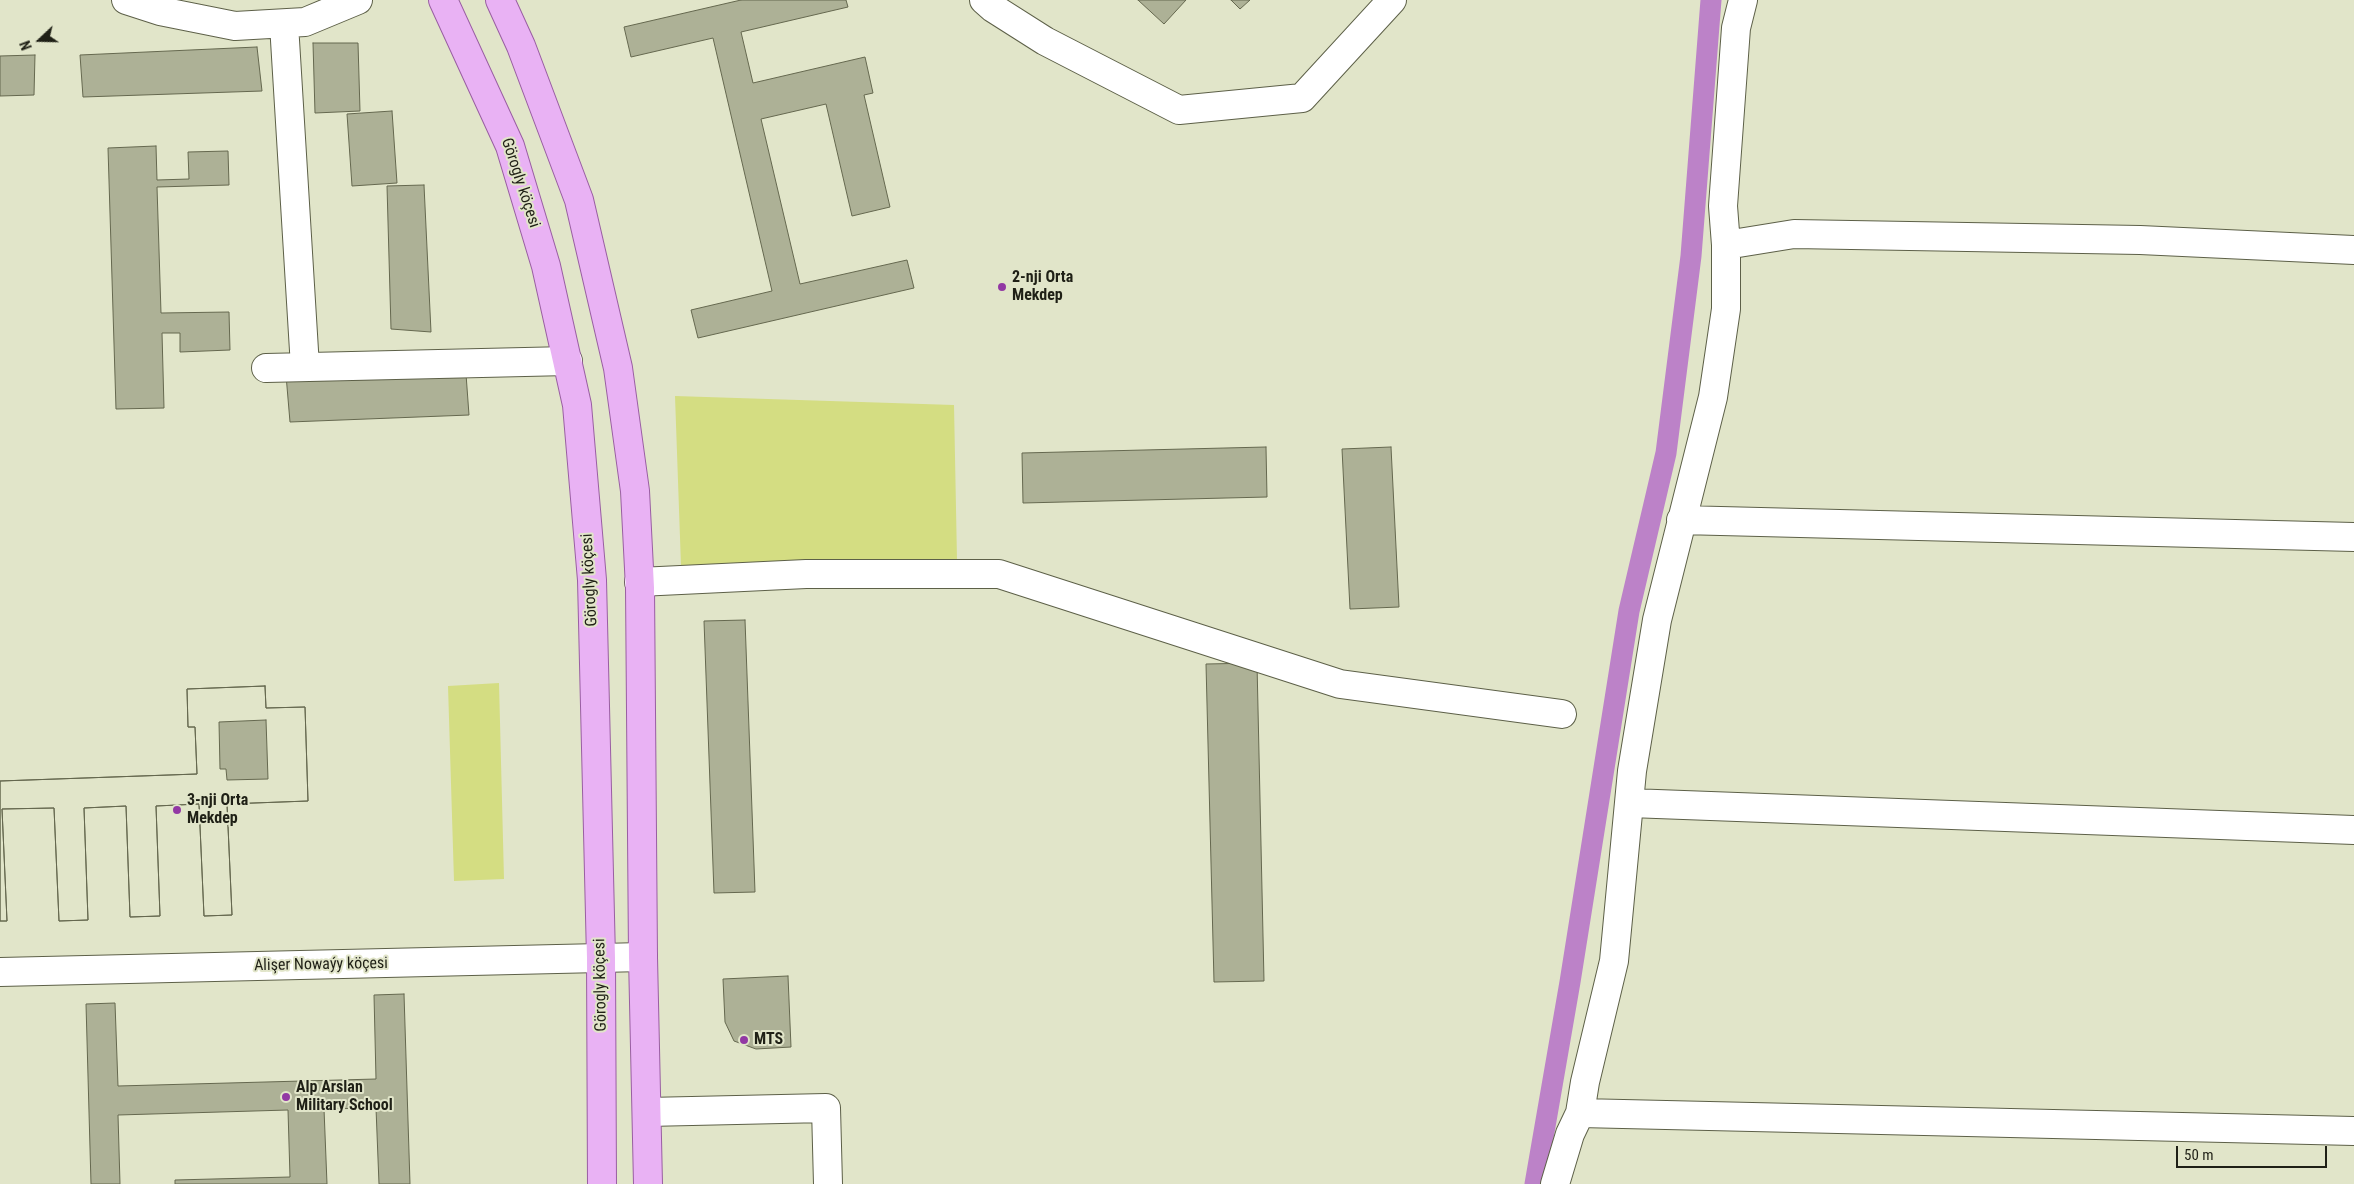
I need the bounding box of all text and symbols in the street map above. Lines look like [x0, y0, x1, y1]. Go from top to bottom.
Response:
north arrow [15, 15, 65, 65]
text: N [17, 39, 35, 52]
street label: Görogly köçesi [496, 136, 544, 230]
place label: 2-nji Orta Mekdep [1012, 268, 1073, 306]
marker: 2-nji Orta Mekdep [996, 281, 1008, 293]
street label: Görogly köçesi [578, 533, 602, 627]
place label: 3-nji Orta Mekdep [187, 791, 248, 829]
marker: 3-nji Orta Mekdep [171, 804, 183, 816]
street label: Görogly köçesi [591, 938, 611, 1032]
street label: Alişer Nowaýy köçesi [254, 954, 388, 976]
place label: MTS [754, 1030, 783, 1050]
marker: MTS [738, 1034, 750, 1046]
place label: Alp Arslan Military School [296, 1078, 393, 1116]
marker: Alp Arslan Military School [280, 1091, 292, 1103]
scale bar [2179, 1136, 2330, 1168]
text: 50 m [2184, 1146, 2214, 1164]

